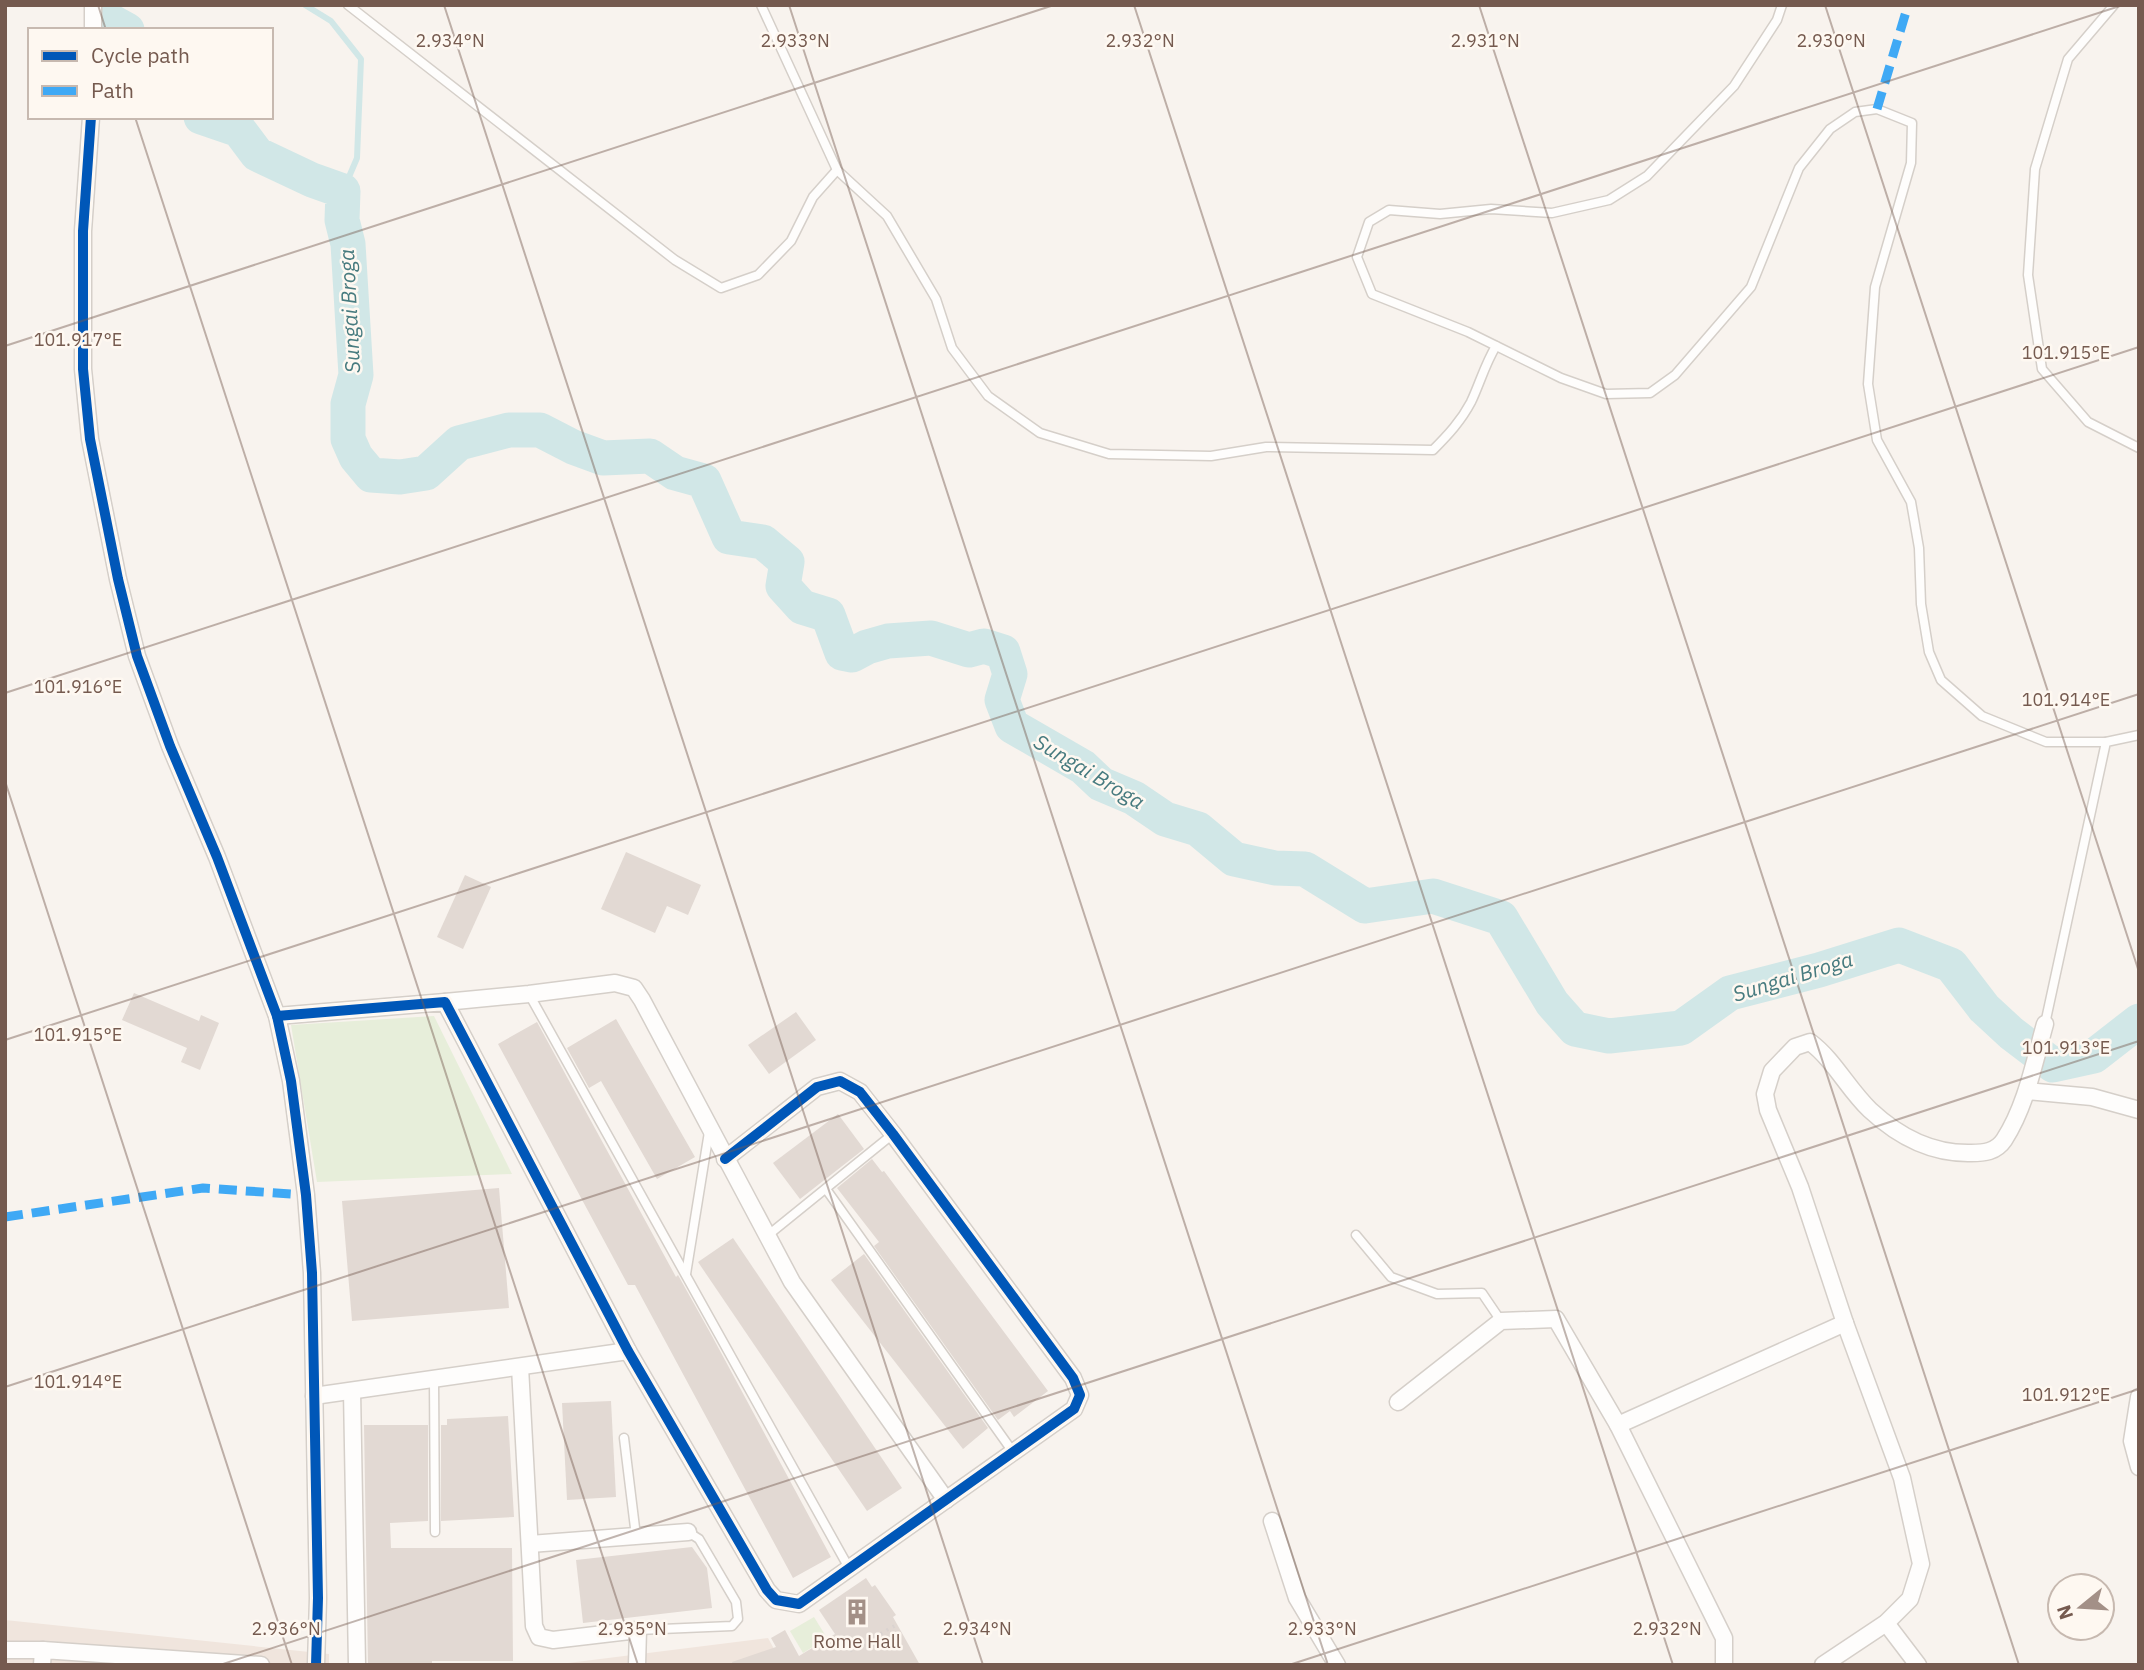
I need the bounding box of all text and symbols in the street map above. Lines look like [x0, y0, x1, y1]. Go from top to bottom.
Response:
legend [28, 28, 273, 119]
text: 2.934°N [415, 29, 485, 52]
text: 2.933°N [760, 29, 830, 52]
text: 2.932°N [1105, 29, 1175, 52]
text: 2.931°N [1450, 29, 1520, 52]
text: 2.930°N [1796, 29, 1866, 52]
text: Cycle path [91, 41, 190, 69]
text: Path [91, 76, 134, 104]
water label: Sungai Broga [332, 248, 366, 374]
text: 101.917°E [34, 328, 122, 351]
text: 101.915°E [2022, 341, 2110, 364]
text: 101.916°E [34, 675, 122, 698]
text: 101.914°E [2022, 688, 2110, 711]
water label: Sungai Broga [1029, 727, 1150, 815]
water label: Sungai Broga [1729, 944, 1856, 1008]
text: 101.915°E [34, 1023, 122, 1046]
text: 101.913°E [2022, 1036, 2110, 1059]
text: 101.914°E [34, 1370, 122, 1393]
text: 101.912°E [2022, 1383, 2110, 1406]
north arrow [2046, 1572, 2116, 1642]
building icon: Rome Hall [842, 1597, 872, 1627]
text: N [2051, 1602, 2078, 1623]
text: 2.936°N [251, 1617, 321, 1640]
text: 2.935°N [597, 1617, 667, 1640]
text: 2.934°N [942, 1617, 1012, 1640]
text: 2.933°N [1287, 1617, 1357, 1640]
text: 2.932°N [1632, 1617, 1702, 1640]
place label: Rome Hall [813, 1629, 901, 1653]

